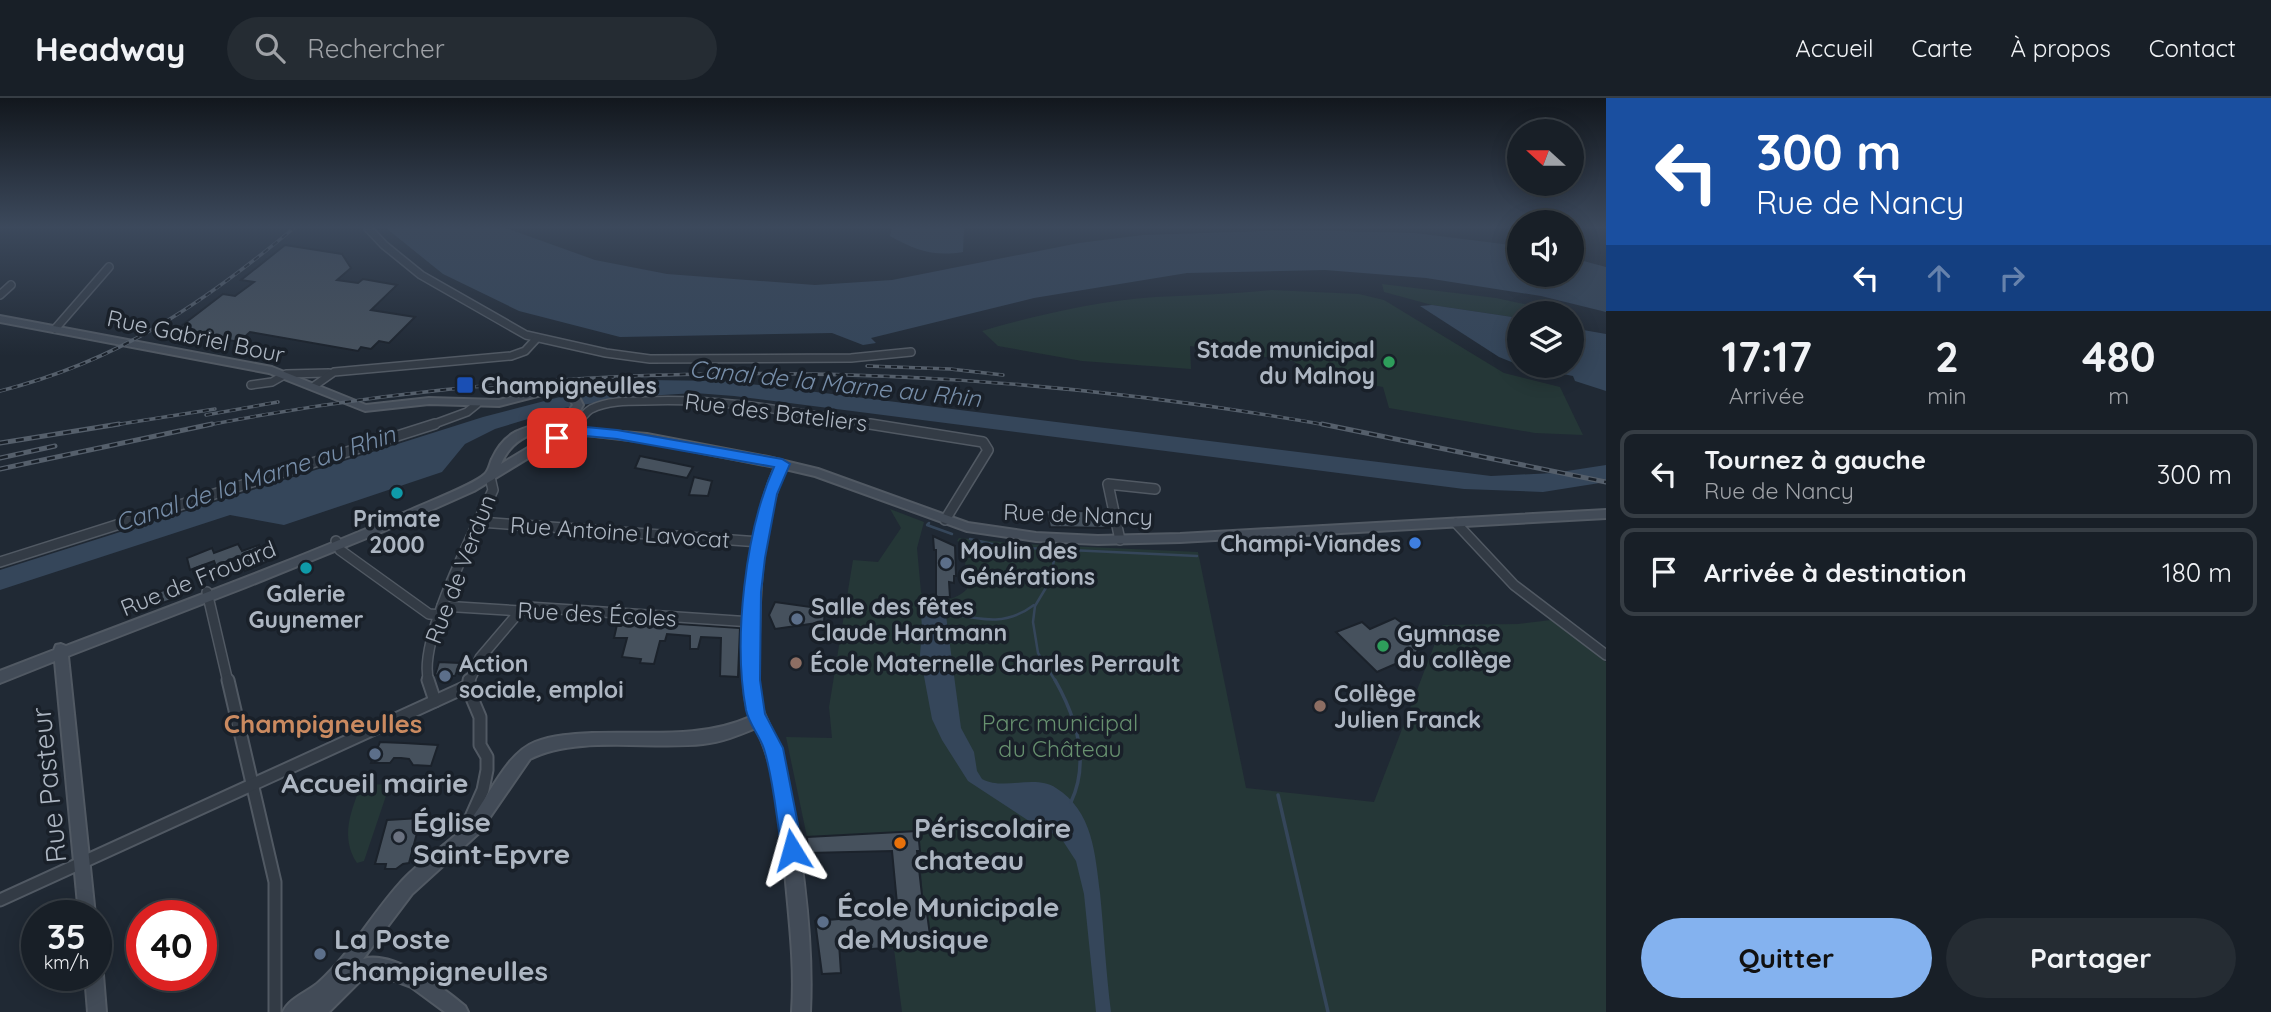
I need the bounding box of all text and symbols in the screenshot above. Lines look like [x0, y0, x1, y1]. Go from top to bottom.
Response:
search box [227, 17, 717, 80]
text: Headway [35, 28, 185, 69]
icon: search [251, 29, 289, 67]
text: Rechercher [307, 32, 445, 65]
text: Accueil [1795, 33, 1874, 63]
text: Carte [1912, 33, 1973, 63]
text: À propos [2011, 33, 2111, 63]
text: Contact [2149, 33, 2236, 63]
north arrow [1507, 119, 1584, 196]
map controls [1507, 119, 1584, 378]
text: 300 m [1756, 121, 1901, 182]
icon: left [1641, 126, 1732, 217]
text: Rue de Nancy [1756, 182, 1964, 222]
button: sound [1507, 210, 1584, 287]
icon: left [1847, 259, 1885, 297]
icon: ahead [1920, 259, 1958, 297]
icon: right [1993, 259, 2031, 297]
button: layers [1507, 301, 1584, 378]
street label: Rue Gabriel Bour [105, 303, 288, 369]
text: 17:17 [1722, 330, 1812, 383]
text: 2 [1935, 330, 1959, 383]
text: 480 [2082, 330, 2155, 383]
place label: Stade municipal du Malnoy [1197, 335, 1375, 390]
water label: Canal de la Marne au Rhin [688, 353, 983, 413]
marker: Stade municipal du Malnoy [1381, 354, 1397, 370]
place label: Champigneulles [481, 371, 657, 400]
marker: Champigneulles [455, 375, 475, 395]
text: Arrivée [1729, 381, 1804, 410]
text: min [1927, 381, 1966, 410]
text: m [2108, 381, 2129, 410]
street label: Rue des Bateliers [683, 386, 869, 438]
pin [527, 408, 587, 468]
water label: Canal de la Marne au Rhin [111, 418, 400, 538]
icon: arrive [538, 419, 576, 457]
text: Tournez à gauche [1704, 443, 1926, 476]
icon: left [1645, 455, 1683, 493]
text: 300 m [2157, 458, 2232, 491]
text: Rue de Nancy [1704, 476, 1854, 505]
marker: Primate 2000 [389, 485, 405, 501]
street label: Rue de Verdun [418, 490, 502, 648]
street label: Rue de Nancy [1003, 497, 1153, 531]
place label: Primate 2000 [353, 504, 441, 559]
street label: Rue Antoine Lavocat [509, 510, 731, 554]
place label: Champi-Viandes [1220, 529, 1401, 558]
street label: Rue de Frouard [116, 534, 280, 622]
marker: Champi-Viandes [1407, 535, 1423, 551]
place label: Moulin des Générations [960, 536, 1095, 591]
icon: arrive [1645, 553, 1683, 591]
marker: Moulin des Générations [938, 555, 954, 571]
text: Arrivée à destination [1704, 556, 1967, 589]
text: 180 m [2162, 556, 2232, 589]
marker: Galerie Guynemer [298, 560, 314, 576]
place label: Galerie Guynemer [248, 579, 364, 634]
place label: Salle des fêtes Claude Hartmann [811, 592, 1007, 647]
street label: Rue des Écoles [517, 595, 677, 633]
marker: Salle des fêtes Claude Hartmann [789, 611, 805, 627]
place label: Gymnase du collège [1397, 619, 1512, 674]
marker: Gymnase du collège [1375, 638, 1391, 654]
place label: Action sociale, emploi [459, 649, 624, 704]
place label: École Maternelle Charles Perrault [810, 649, 1181, 678]
marker: École Maternelle Charles Perrault [788, 655, 804, 671]
marker: Action sociale, emploi [437, 668, 453, 684]
place label: Collège Julien Franck [1334, 679, 1481, 734]
marker: Collège Julien Franck [1312, 698, 1328, 714]
street label: Rue Pasteur [22, 705, 74, 865]
district label: Champigneulles [224, 707, 422, 740]
park label: Parc municipal du Château [982, 708, 1138, 763]
marker: Accueil mairie [367, 746, 383, 762]
place label: Accueil mairie [281, 765, 469, 800]
place label: Église Saint-Epvre [413, 804, 570, 871]
place label: Périscolaire chateau [914, 810, 1071, 877]
position arrow [755, 813, 829, 887]
marker: Église Saint-Epvre [391, 829, 407, 845]
marker: Périscolaire chateau [892, 835, 908, 851]
place label: École Municipale de Musique [837, 889, 1060, 956]
speed limit sign: 40 [126, 900, 217, 991]
text: 35 [47, 914, 86, 958]
marker: École Municipale de Musique [815, 914, 831, 930]
button: Quitter [1641, 918, 1932, 998]
button: Partager [1946, 918, 2236, 998]
place label: La Poste Champigneulles [334, 921, 548, 988]
marker: La Poste Champigneulles [312, 946, 328, 962]
text: km/h [44, 951, 89, 974]

